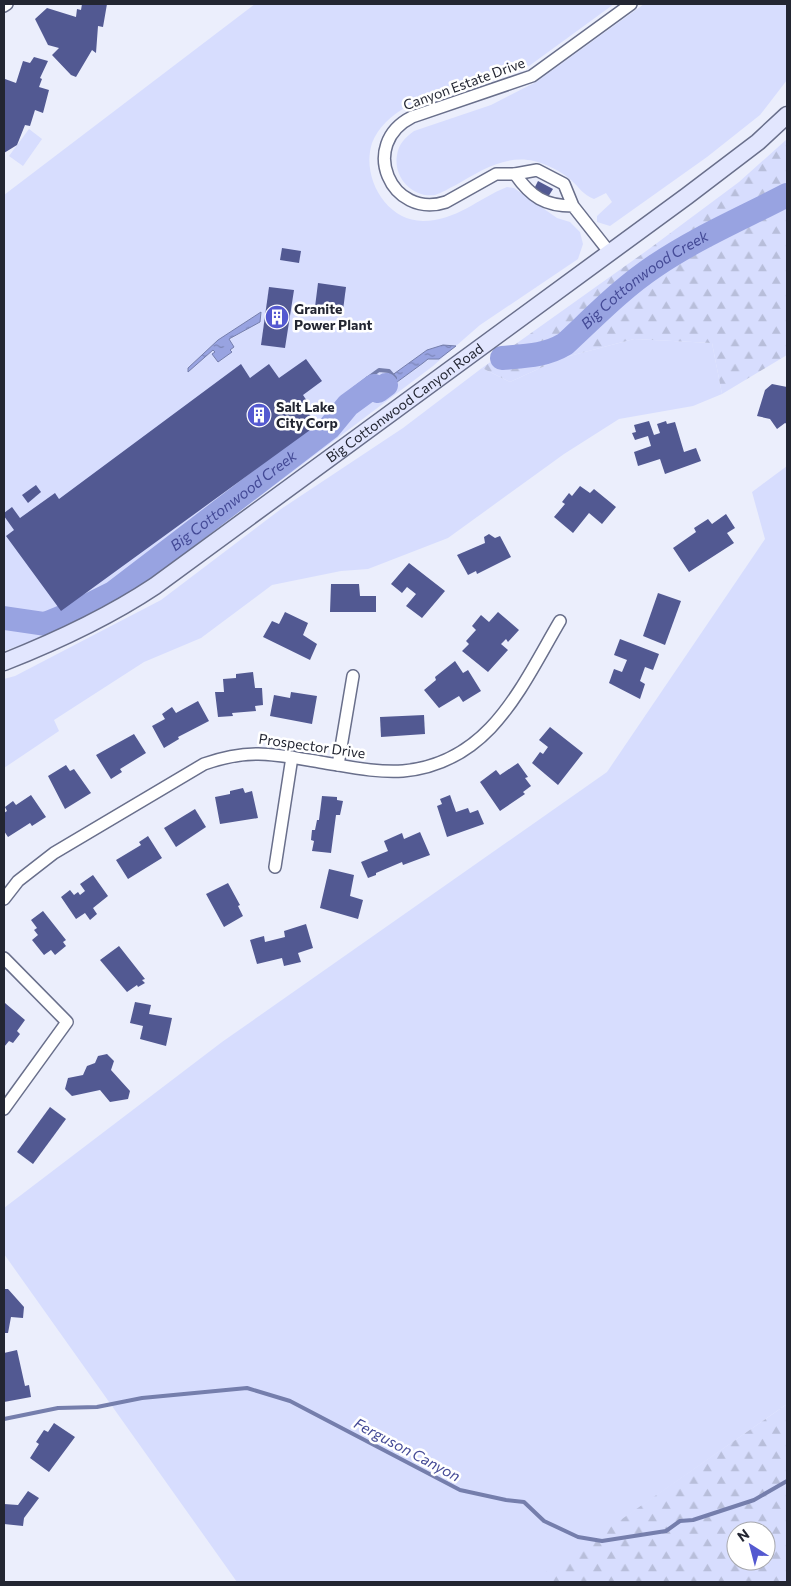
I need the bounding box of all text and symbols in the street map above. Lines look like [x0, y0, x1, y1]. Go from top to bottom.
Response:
street label: Canyon Estate Drive [401, 54, 527, 113]
water label: Big Cottonwood Creek [577, 226, 712, 332]
place label: Granite Power Plant [294, 300, 372, 333]
building icon: Granite Power Plant [264, 304, 290, 330]
street label: Big Cottonwood Canyon Road [323, 339, 486, 466]
place label: Salt Lake City Corp [276, 398, 338, 431]
building icon: Salt Lake City Corp [246, 402, 272, 428]
water label: Big Cottonwood Creek [166, 446, 300, 554]
street label: Prospector Drive [258, 730, 366, 761]
water label: Ferguson Canyon [351, 1414, 464, 1485]
north arrow [726, 1521, 776, 1571]
text: N [734, 1525, 752, 1545]

